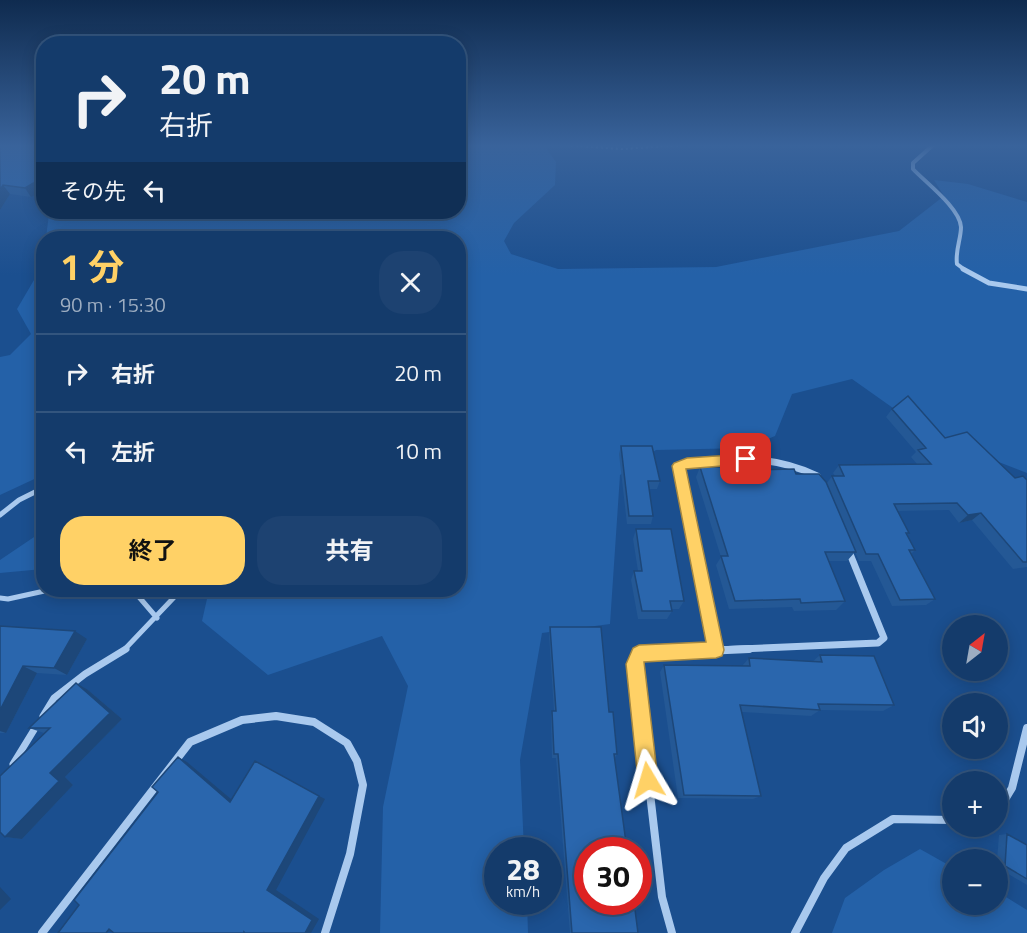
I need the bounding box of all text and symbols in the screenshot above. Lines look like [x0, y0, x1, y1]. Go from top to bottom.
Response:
text: 20 m [159, 46, 251, 110]
icon: right [60, 60, 138, 138]
text: 右折 [159, 104, 213, 145]
text: その先 [60, 174, 126, 208]
icon: left [138, 174, 171, 207]
text: 1 分 [60, 239, 124, 294]
button: close [379, 251, 442, 314]
text: 90 m · 15:30 [60, 289, 166, 320]
text: 20 m [394, 356, 442, 390]
icon: right [60, 357, 93, 390]
text: 右折 [111, 357, 155, 391]
pin [720, 433, 771, 484]
text: 10 m [394, 434, 442, 468]
icon: left [60, 435, 93, 468]
text: 左折 [111, 435, 155, 469]
icon: arrive [729, 442, 762, 475]
button: 終了 [60, 516, 245, 585]
button: 共有 [257, 516, 442, 585]
north arrow [942, 615, 1008, 681]
map controls [942, 615, 1008, 915]
button: sound [942, 693, 1008, 759]
position arrow [616, 748, 680, 812]
button: + [942, 771, 1008, 837]
speed limit sign: 30 [574, 837, 652, 915]
text: 28 [506, 846, 540, 892]
button: − [942, 849, 1008, 915]
text: km/h [506, 880, 540, 903]

